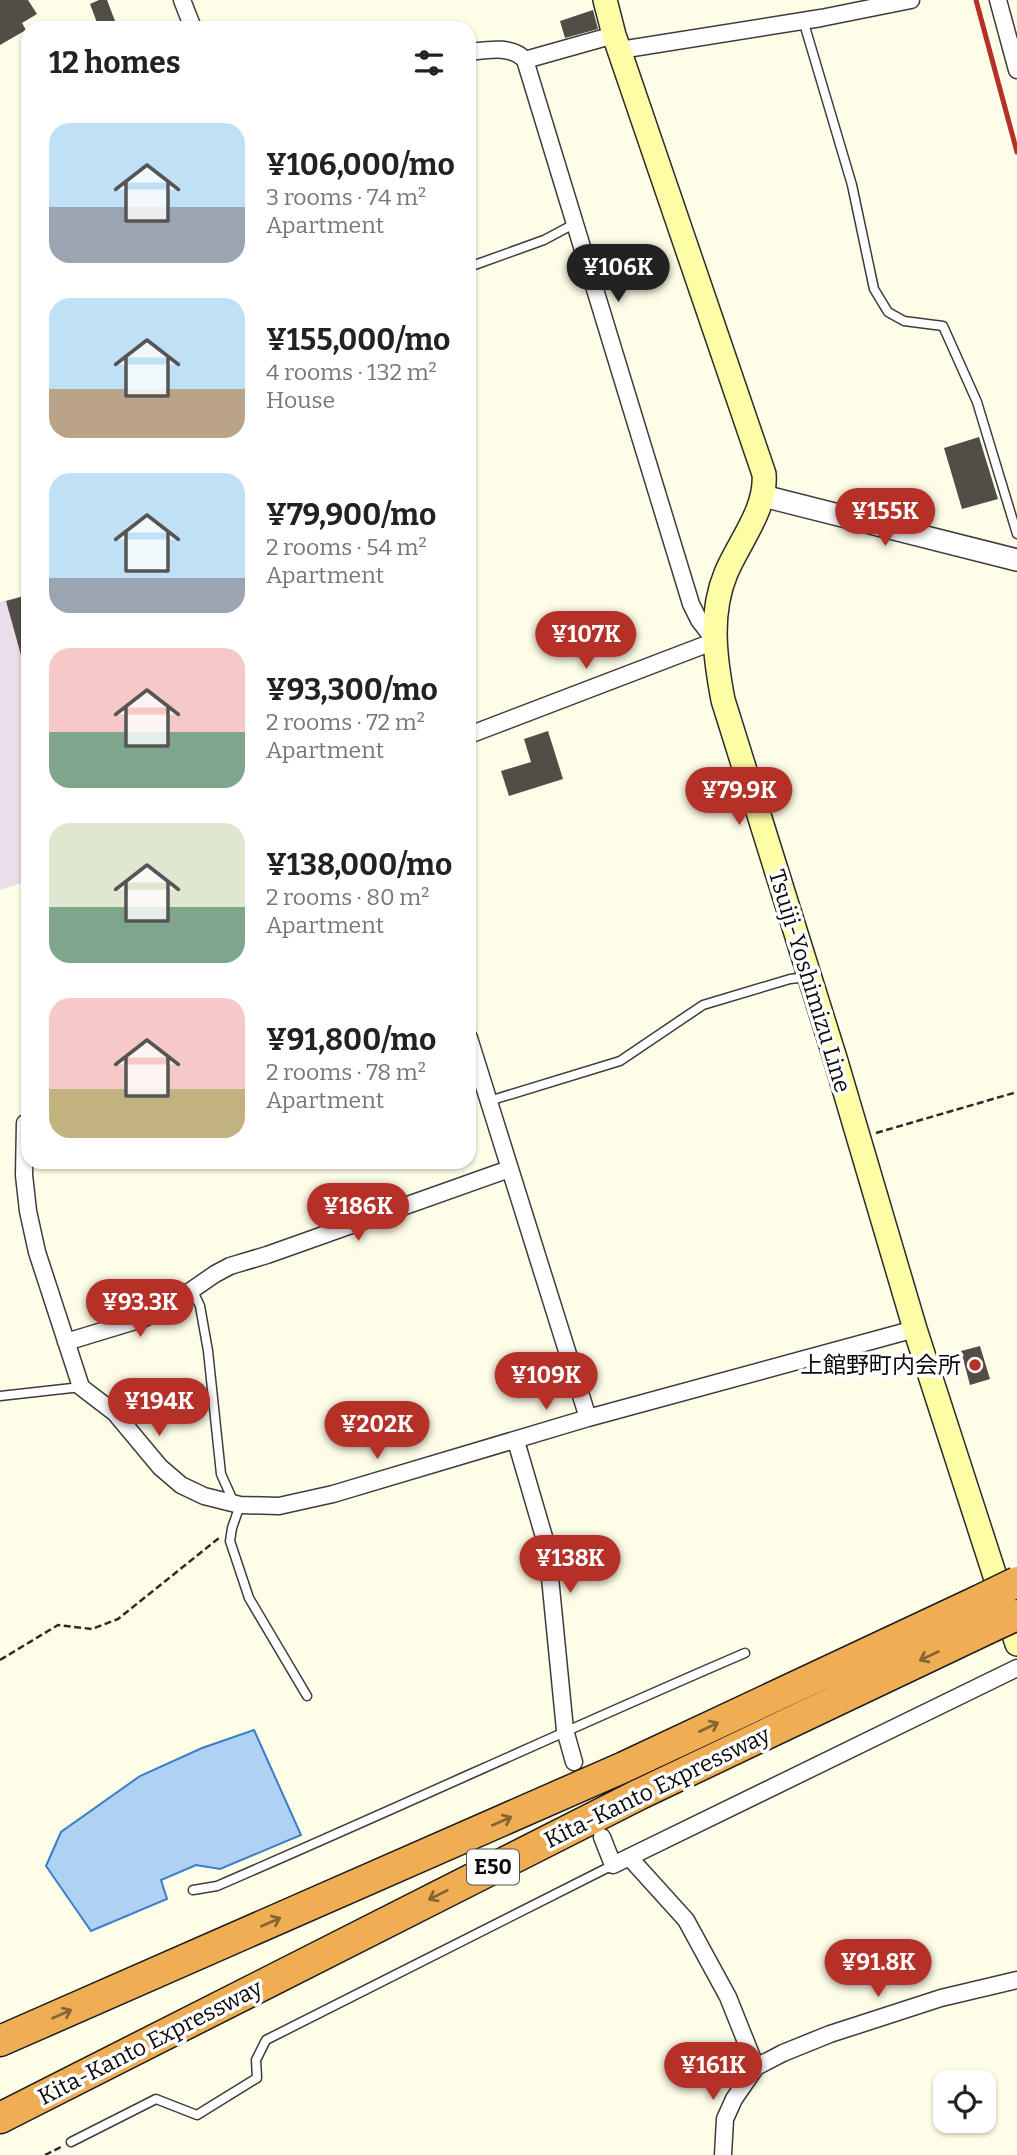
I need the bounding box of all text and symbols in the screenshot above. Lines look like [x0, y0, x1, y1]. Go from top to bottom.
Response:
icon: filters [410, 44, 448, 82]
text: 12 homes [49, 45, 180, 81]
text: ¥106,000/mo [266, 147, 455, 183]
icon: home [105, 151, 189, 235]
text: 3 rooms · 74 m² [266, 183, 426, 211]
text: Apartment [266, 211, 384, 239]
pin: ¥106K [569, 244, 667, 304]
text: ¥106K [583, 253, 653, 281]
text: ¥155,000/mo [266, 322, 450, 358]
icon: home [105, 326, 189, 410]
text: 4 rooms · 132 m² [266, 358, 437, 386]
text: House [266, 386, 335, 414]
pin: ¥155K [836, 489, 934, 548]
text: ¥79,900/mo [266, 497, 436, 533]
text: ¥155K [851, 497, 919, 525]
icon: home [105, 501, 189, 585]
text: 2 rooms · 54 m² [266, 533, 427, 561]
text: Apartment [266, 561, 384, 589]
pin: ¥107K [537, 612, 635, 671]
text: ¥107K [551, 620, 621, 648]
text: ¥93,300/mo [266, 672, 438, 708]
icon: home [105, 676, 189, 760]
text: 2 rooms · 72 m² [266, 708, 425, 736]
text: Apartment [266, 736, 384, 764]
pin: ¥79.9K [682, 768, 796, 827]
text: ¥79.9K [701, 776, 777, 804]
text: ¥138,000/mo [266, 847, 452, 883]
icon: home [105, 851, 189, 935]
street label: Tsuiji-Yoshimizu Line [763, 866, 857, 1096]
text: 2 rooms · 80 m² [266, 883, 429, 911]
text: Apartment [266, 911, 384, 939]
text: ¥91,800/mo [266, 1022, 436, 1058]
icon: home [105, 1026, 189, 1110]
text: 2 rooms · 78 m² [266, 1058, 426, 1086]
text: Apartment [266, 1086, 384, 1114]
pin: ¥186K [309, 1184, 407, 1243]
text: ¥186K [323, 1192, 393, 1220]
pin: ¥93.3K [83, 1280, 197, 1339]
text: ¥93.3K [102, 1288, 178, 1316]
place label: 上館野町内会所 [800, 1351, 961, 1379]
pin: ¥109K [497, 1352, 595, 1412]
marker: 上館野町内会所 [967, 1357, 983, 1373]
text: ¥109K [511, 1361, 581, 1389]
pin: ¥194K [110, 1378, 208, 1438]
text: ¥194K [124, 1387, 194, 1415]
pin: ¥202K [328, 1402, 426, 1461]
text: ¥202K [340, 1410, 414, 1438]
pin: ¥138K [521, 1536, 619, 1595]
text: ¥138K [535, 1544, 605, 1572]
one-way arrow [919, 1650, 940, 1664]
street label: Kita-Kanto Expressway [539, 1720, 775, 1854]
one-way arrow [698, 1720, 719, 1733]
one-way arrow [490, 1814, 512, 1827]
road number: E50 [467, 1850, 519, 1884]
one-way arrow [428, 1889, 449, 1903]
one-way arrow [260, 1915, 281, 1928]
pin: ¥91.8K [821, 1940, 935, 1999]
text: ¥91.8K [841, 1948, 915, 1976]
street label: Kita-Kanto Expressway [33, 1973, 268, 2111]
one-way arrow [51, 2007, 73, 2020]
pin: ¥161K [664, 2042, 762, 2102]
text: ¥161K [680, 2051, 746, 2079]
map controls [933, 2070, 996, 2133]
button: locate [933, 2070, 996, 2133]

